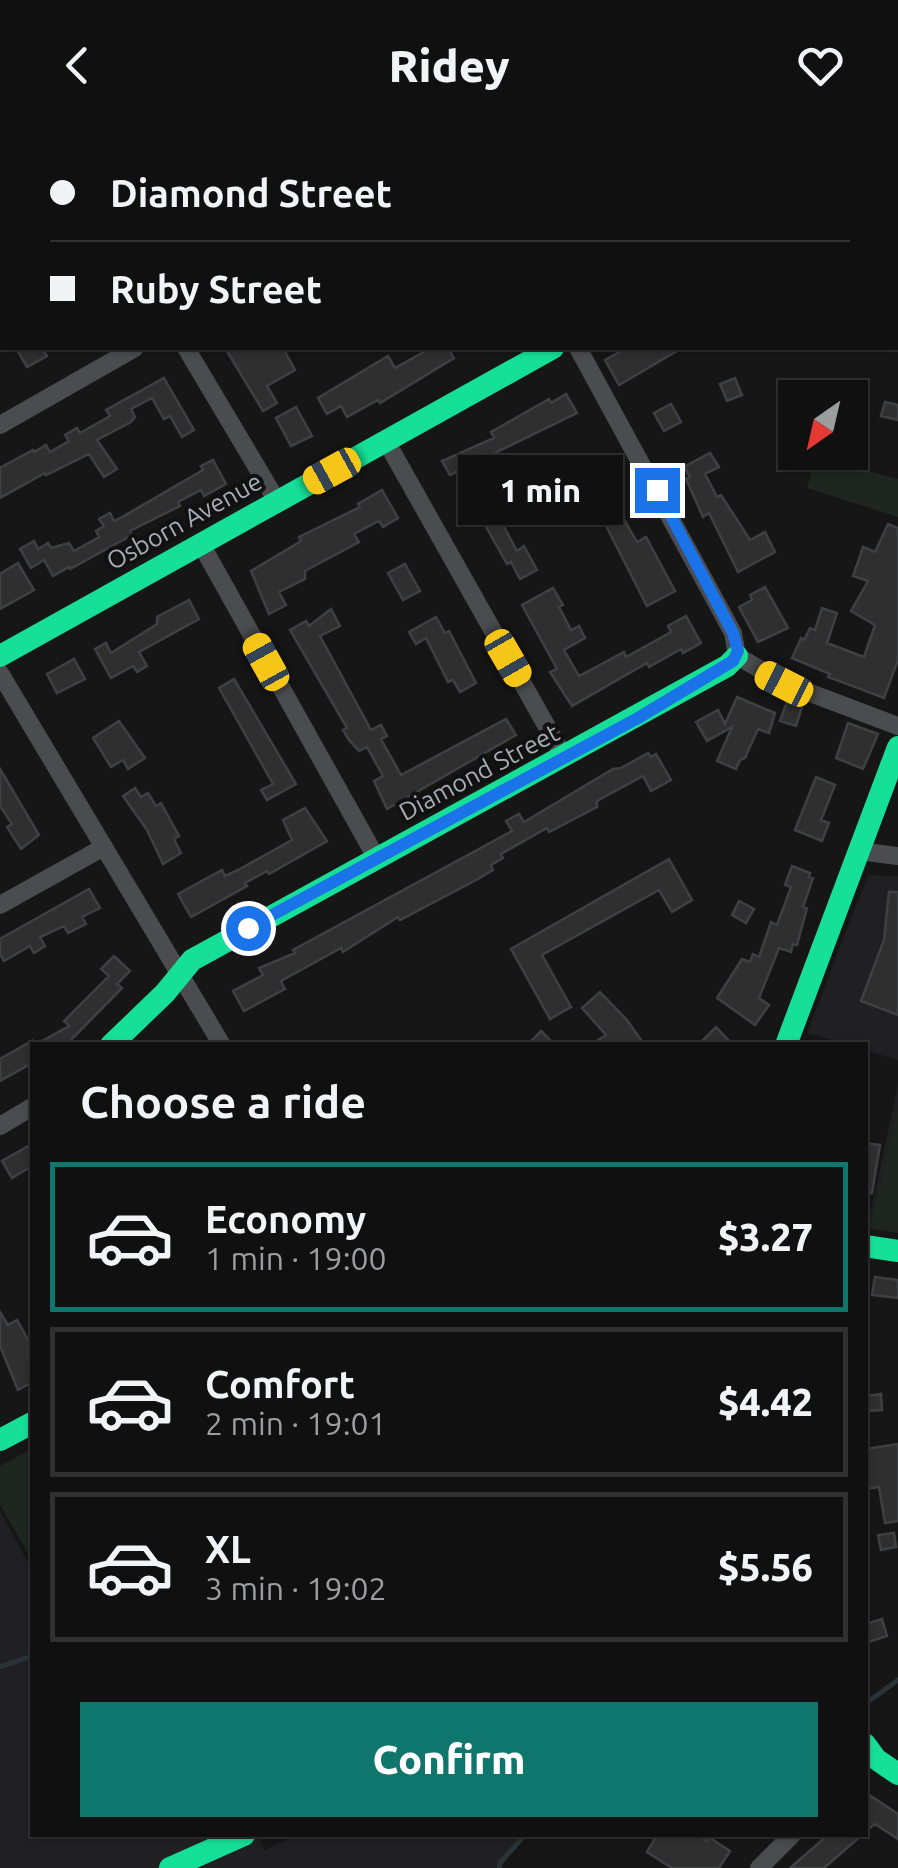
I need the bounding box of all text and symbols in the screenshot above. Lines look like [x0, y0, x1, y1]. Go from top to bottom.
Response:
icon: back [50, 38, 105, 93]
icon: heart [793, 38, 848, 93]
text: Ridey [388, 40, 510, 91]
text: Diamond Street [110, 172, 392, 214]
text: Ruby Street [110, 268, 322, 310]
north arrow [778, 380, 868, 470]
map controls [778, 380, 868, 470]
car [298, 443, 366, 499]
callout: 1 min [457, 455, 622, 525]
street label: Osborn Avenue [101, 467, 267, 575]
route end [635, 468, 680, 513]
text: 1 min [500, 472, 581, 508]
car [480, 625, 536, 691]
car [238, 628, 294, 696]
car [750, 657, 818, 711]
street label: Diamond Street [394, 718, 564, 826]
route start [226, 906, 271, 951]
text: Choose a ride [80, 1076, 366, 1127]
icon: car [85, 1192, 175, 1282]
text: Economy [205, 1198, 366, 1240]
text: $3.27 [718, 1216, 813, 1258]
text: 1 min · 19:00 [205, 1240, 387, 1276]
icon: car [85, 1357, 175, 1447]
text: Comfort [205, 1363, 355, 1405]
text: $4.42 [718, 1381, 813, 1423]
text: 2 min · 19:01 [205, 1405, 387, 1441]
icon: car [85, 1522, 175, 1612]
text: XL [205, 1528, 251, 1570]
text: $5.56 [718, 1546, 813, 1588]
text: 3 min · 19:02 [205, 1570, 387, 1606]
button: Confirm [80, 1702, 818, 1817]

